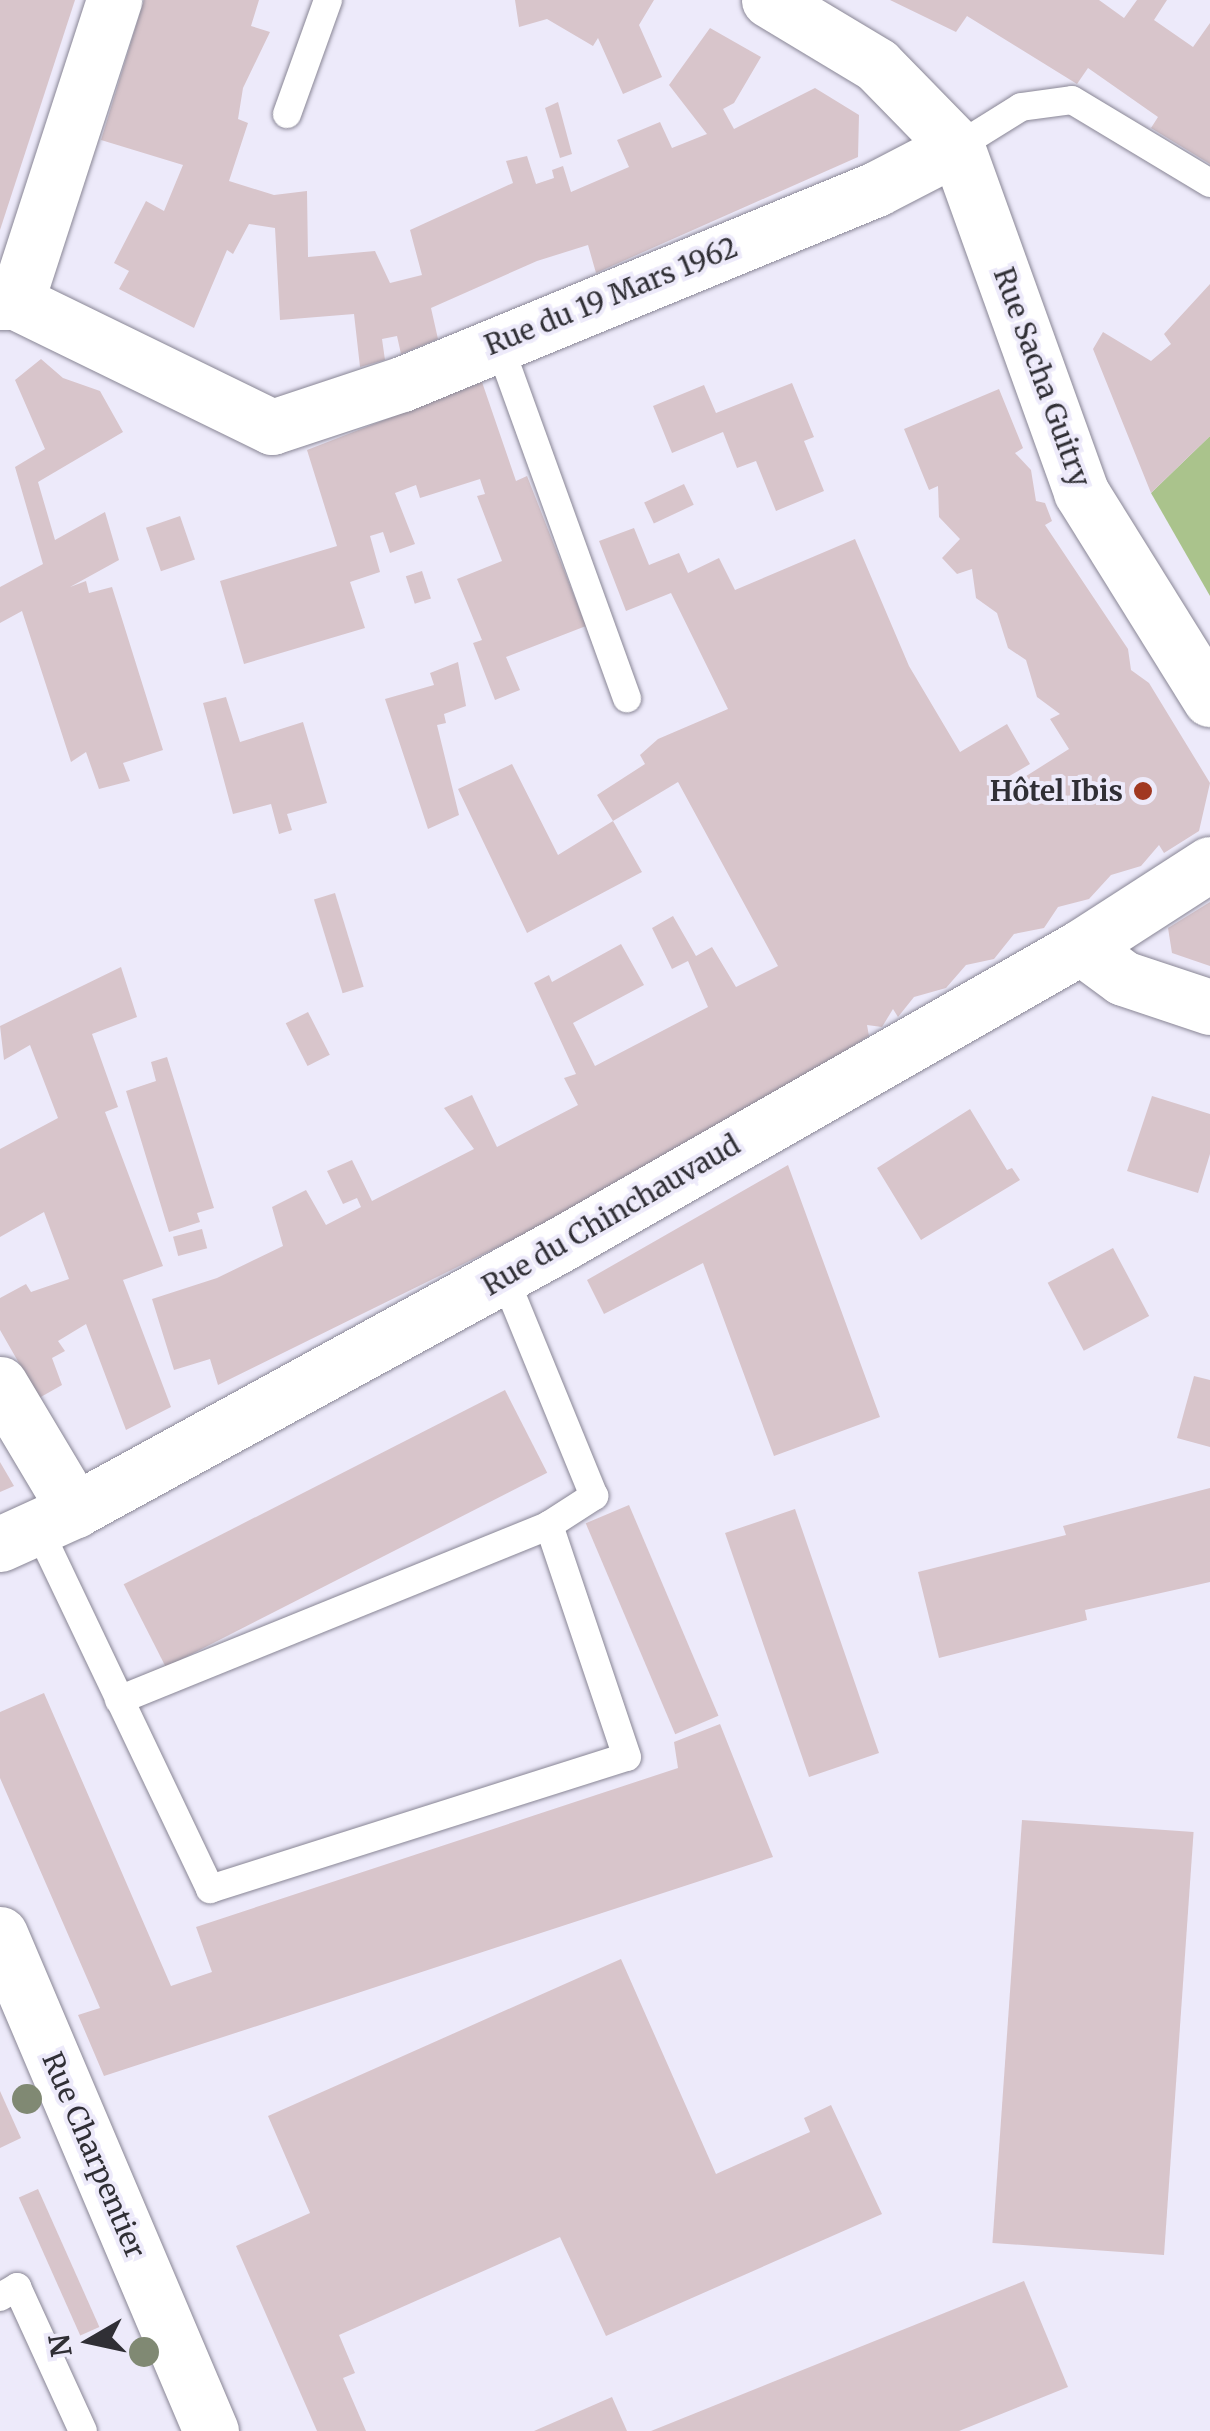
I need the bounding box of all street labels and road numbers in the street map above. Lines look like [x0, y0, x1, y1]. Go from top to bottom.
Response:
street label: Rue du 19 Mars 1962 [480, 230, 742, 362]
street label: Rue Sacha Guitry [987, 263, 1097, 491]
street label: Rue du Chinchauvaud [476, 1127, 746, 1303]
street label: Rue Charpentier [35, 2047, 153, 2263]

